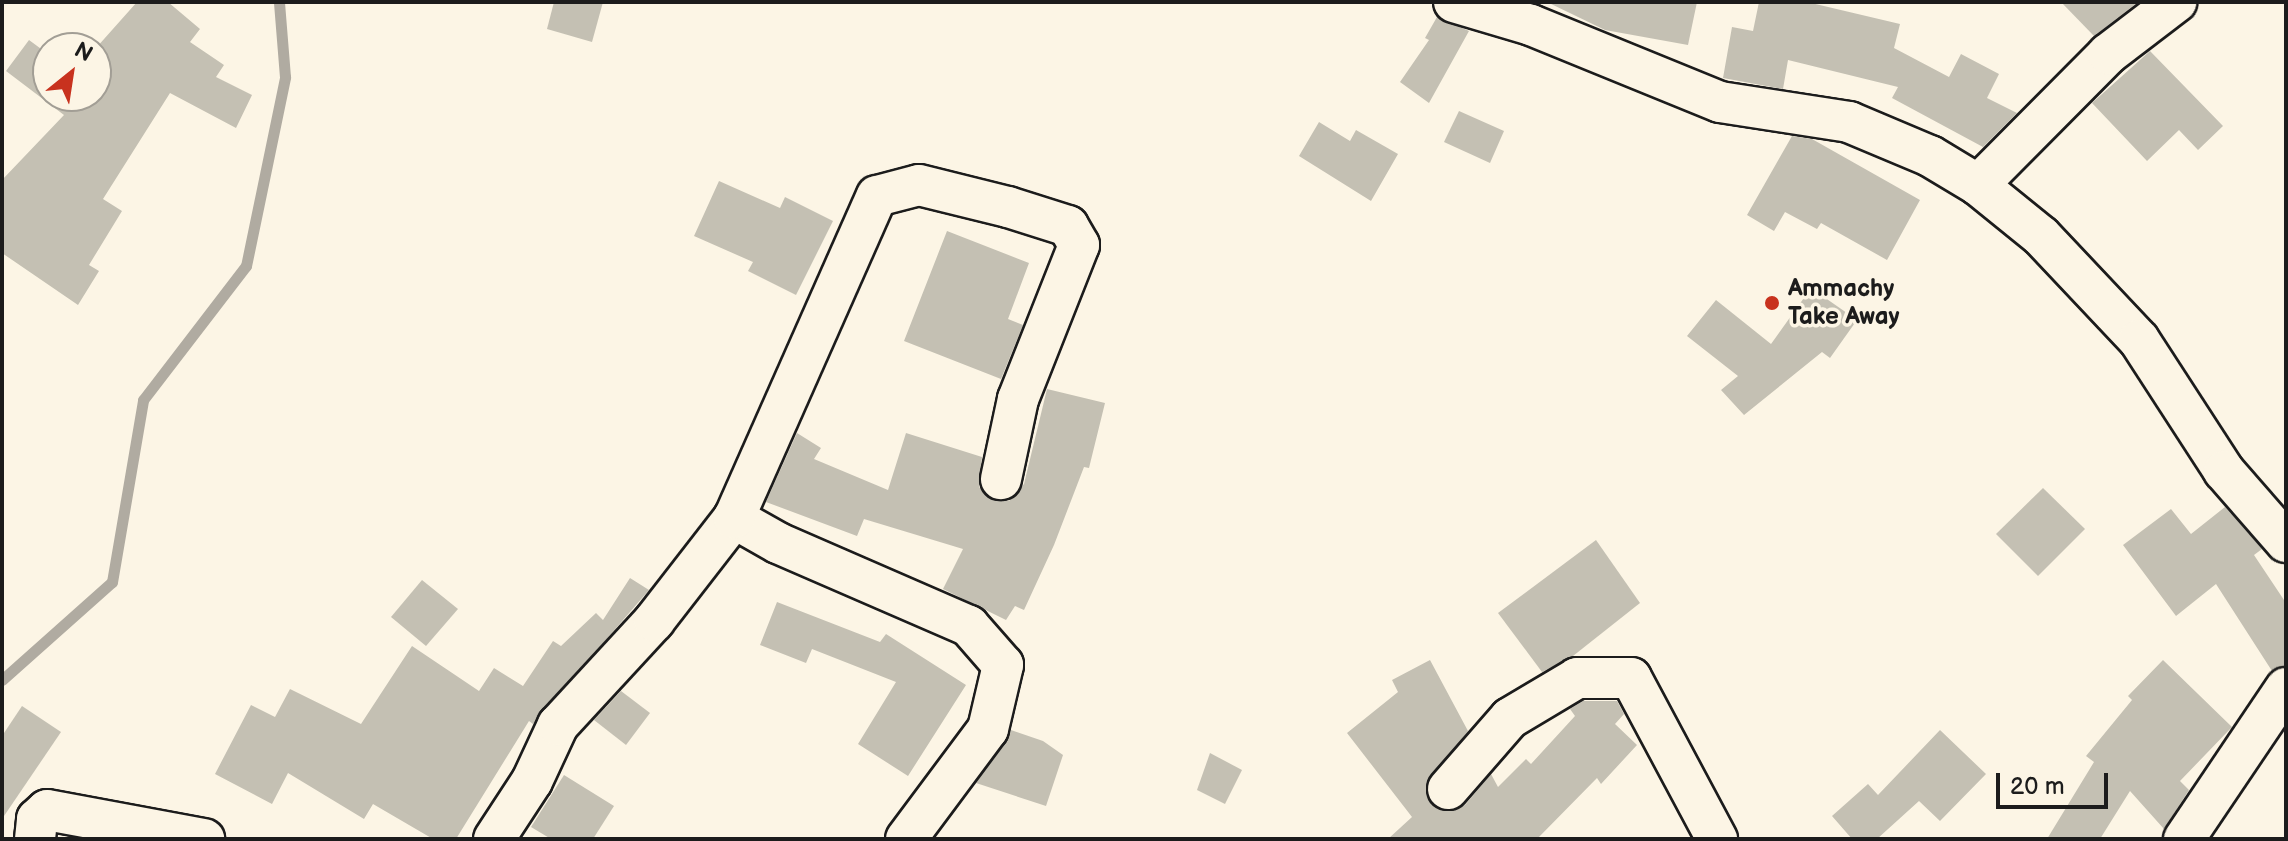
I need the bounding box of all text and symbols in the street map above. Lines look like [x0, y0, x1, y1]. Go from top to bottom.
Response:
north arrow [32, 32, 112, 112]
text: N [69, 37, 97, 68]
place label: Ammachy Take Away [1788, 275, 1900, 331]
marker: Ammachy Take Away [1763, 294, 1781, 312]
scale bar [2000, 757, 2112, 807]
text: 20 m [2010, 772, 2065, 801]

